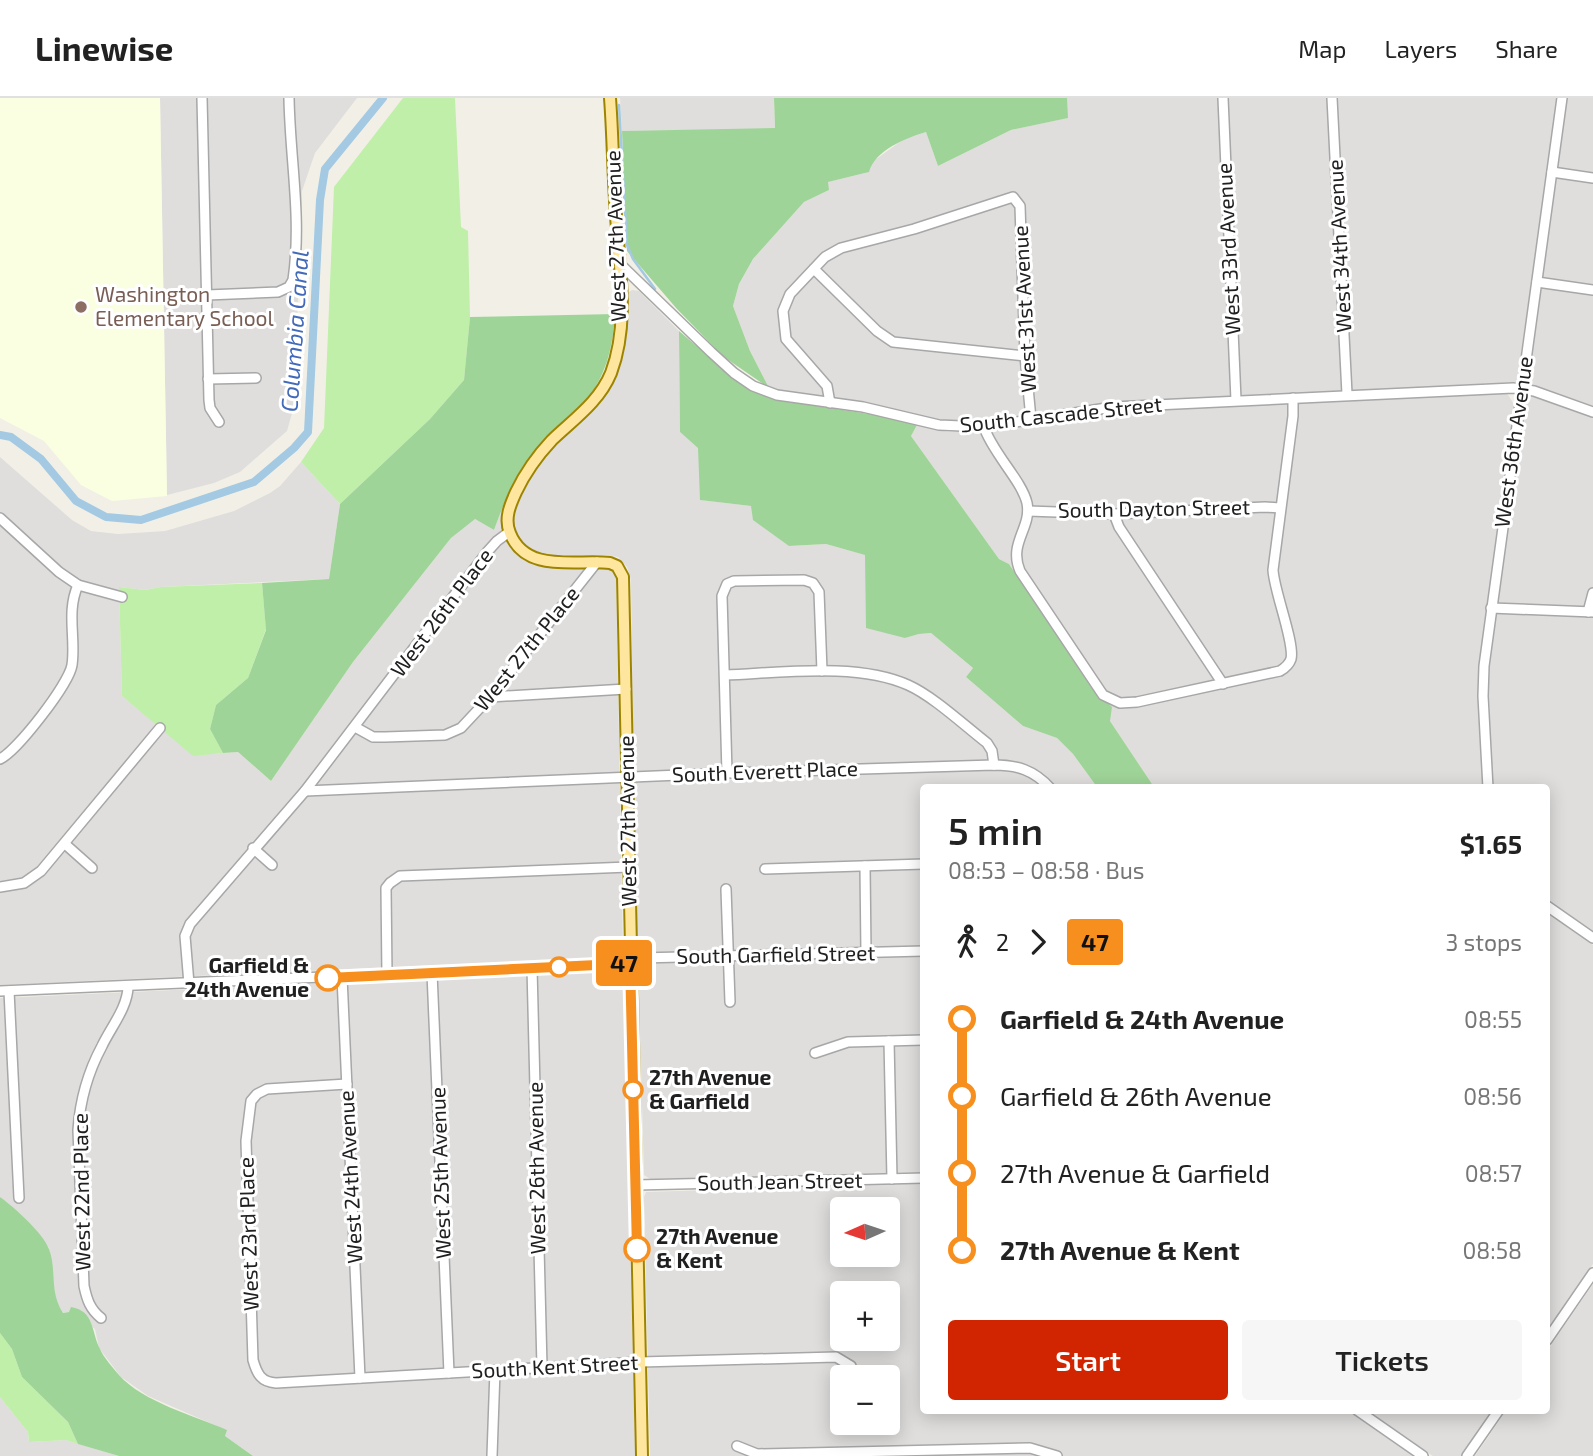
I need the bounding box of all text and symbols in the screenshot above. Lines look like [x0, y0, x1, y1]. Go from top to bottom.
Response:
text: Linewise [35, 28, 173, 68]
text: Map [1298, 34, 1346, 63]
text: Layers [1384, 34, 1457, 63]
text: Share [1495, 34, 1558, 63]
street label: West 27th Avenue [599, 150, 630, 322]
street label: West 34th Avenue [1321, 159, 1356, 333]
street label: West 33rd Avenue [1211, 162, 1244, 336]
street label: West 31st Avenue [1007, 225, 1040, 393]
water label: Columbia Canal [274, 249, 314, 413]
place label: Washington Elementary School [95, 281, 275, 330]
marker: Washington Elementary School [73, 299, 89, 315]
street label: West 36th Avenue [1488, 355, 1537, 529]
street label: South Cascade Street [959, 390, 1163, 437]
street label: South Dayton Street [1058, 493, 1250, 522]
street label: West 26th Place [384, 543, 497, 681]
street label: West 27th Place [468, 581, 584, 715]
street label: West 27th Avenue [613, 735, 640, 907]
street label: South Everett Place [671, 755, 858, 786]
text: 5 min [948, 807, 1043, 853]
text: $1.65 [1460, 828, 1522, 859]
text: 08:53 – 08:58 · Bus [948, 856, 1145, 884]
icon: walk [948, 923, 986, 961]
icon: forward [1019, 923, 1057, 961]
text: 47 [1081, 927, 1109, 956]
text: 2 [996, 928, 1009, 956]
text: 3 stops [1446, 928, 1522, 956]
street label: South Garfield Street [676, 939, 876, 968]
line badge: 47 [592, 940, 656, 986]
text: 47 [610, 948, 638, 977]
place label: Garfield & 24th Avenue [184, 952, 309, 1001]
unlabelled marker [549, 957, 569, 977]
marker: Garfield & 24th Avenue [315, 965, 341, 991]
text: Garfield & 24th Avenue [1000, 1003, 1284, 1034]
text: 08:55 [1464, 1005, 1522, 1033]
place label: 27th Avenue & Garfield [649, 1064, 771, 1113]
marker: 27th Avenue & Garfield [623, 1080, 643, 1100]
text: Garfield & 26th Avenue [1000, 1080, 1272, 1111]
street label: West 26th Avenue [521, 1081, 550, 1255]
text: 08:56 [1463, 1082, 1522, 1110]
street label: West 25th Avenue [424, 1087, 455, 1259]
street label: West 24th Avenue [332, 1090, 367, 1264]
street label: West 22nd Place [67, 1113, 94, 1271]
street label: West 23rd Place [232, 1157, 263, 1311]
text: 27th Avenue & Garfield [1000, 1157, 1270, 1188]
text: 08:57 [1465, 1159, 1522, 1187]
street label: South Jean Street [697, 1167, 863, 1194]
north arrow [830, 1197, 900, 1267]
map controls [830, 1197, 900, 1435]
place label: 27th Avenue & Kent [656, 1223, 778, 1272]
text: 27th Avenue & Kent [1000, 1234, 1240, 1265]
marker: 27th Avenue & Kent [624, 1236, 650, 1262]
text: 08:58 [1462, 1236, 1522, 1264]
button: + [830, 1281, 900, 1351]
button: Start [948, 1320, 1228, 1400]
button: Tickets [1242, 1320, 1522, 1400]
street label: South Kent Street [471, 1349, 639, 1382]
button: − [830, 1365, 900, 1435]

